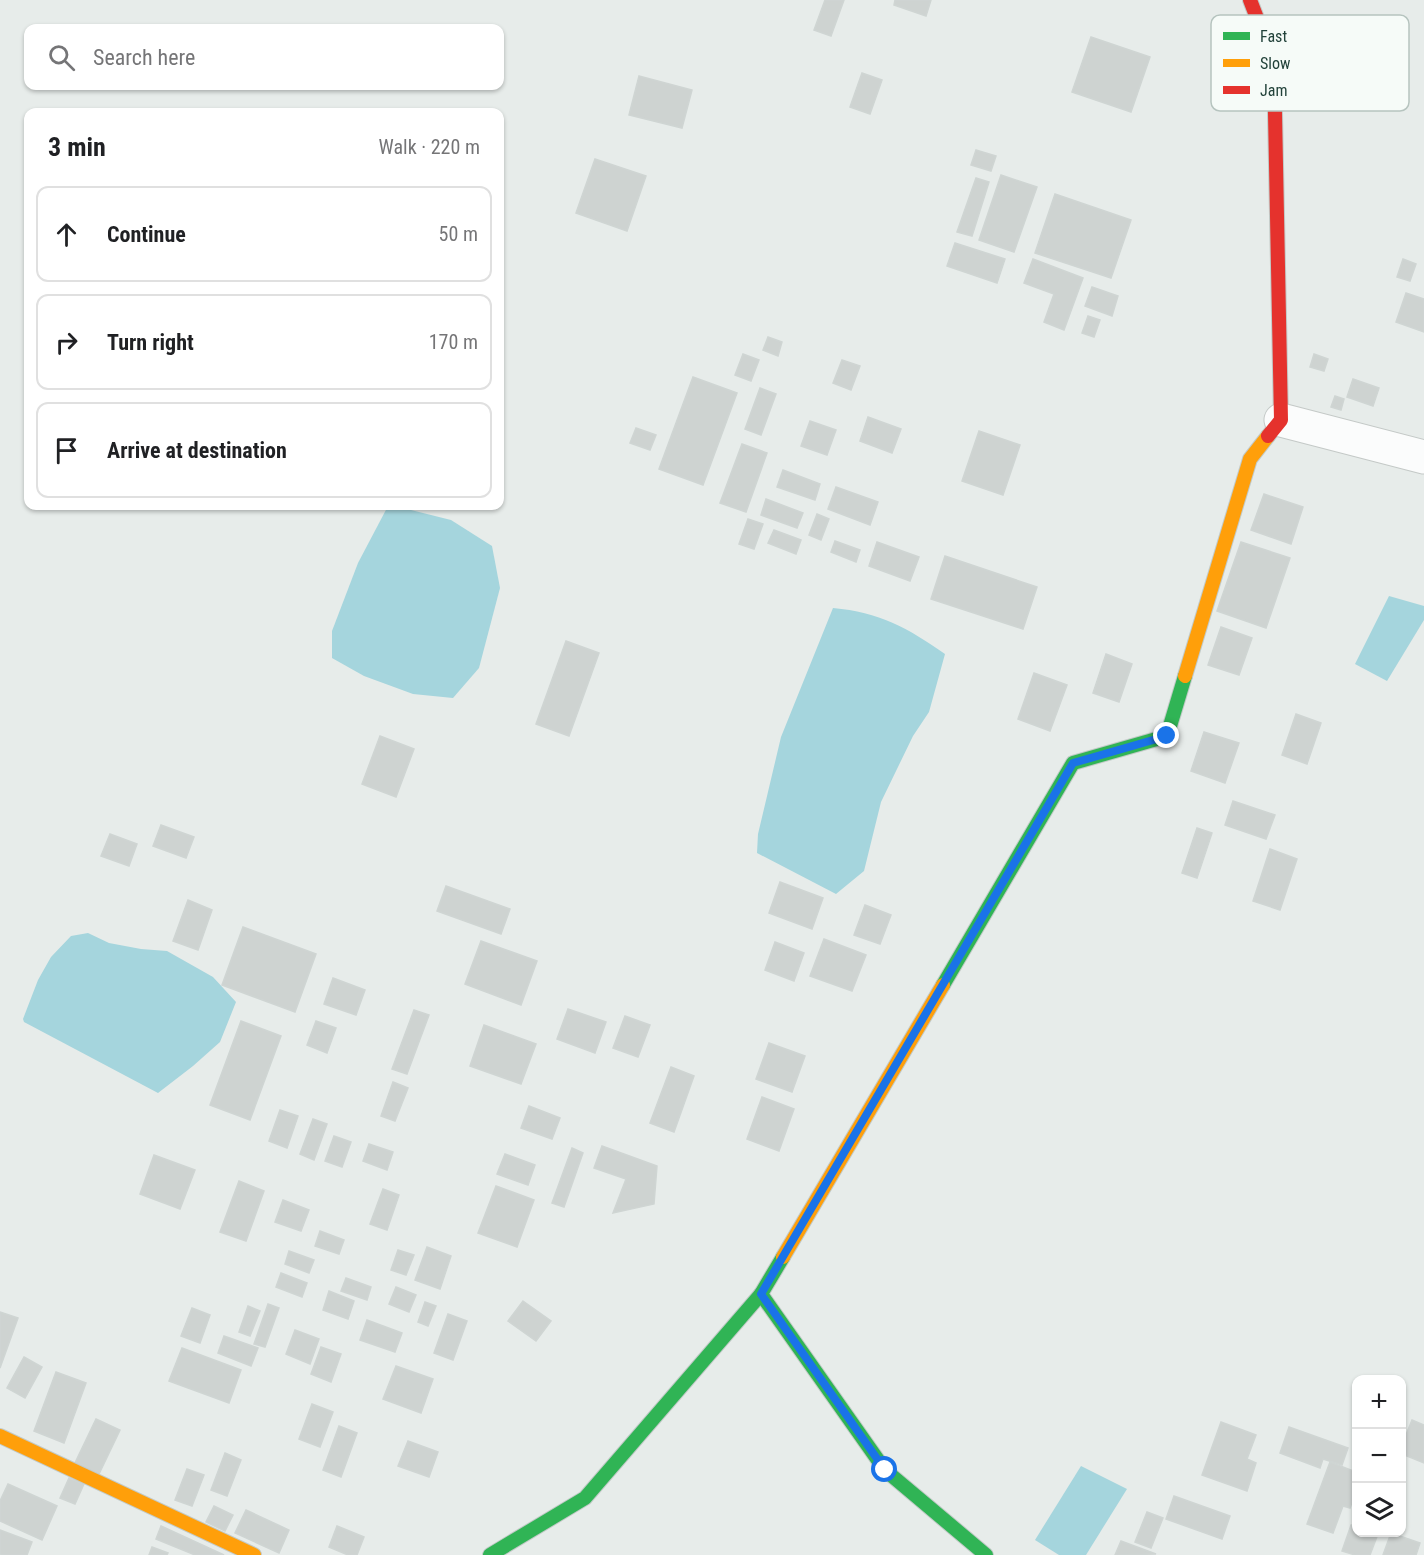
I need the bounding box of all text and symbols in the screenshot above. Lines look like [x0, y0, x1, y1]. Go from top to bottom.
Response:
legend [1211, 15, 1409, 111]
search box [24, 24, 504, 90]
text: Fast [1260, 27, 1287, 46]
icon: search [45, 41, 78, 74]
text: Search here [93, 45, 195, 70]
text: Slow [1260, 54, 1290, 73]
text: Jam [1260, 81, 1287, 100]
text: 3 min [48, 132, 106, 162]
text: Walk · 220 m [379, 135, 480, 159]
icon: ahead [50, 218, 83, 251]
text: Continue [107, 222, 186, 247]
text: 50 m [439, 222, 478, 246]
icon: right [50, 326, 83, 359]
text: Turn right [107, 330, 194, 355]
text: 170 m [429, 330, 478, 354]
icon: arrive [50, 434, 83, 467]
text: Arrive at destination [107, 438, 287, 463]
route end [1153, 722, 1179, 748]
map controls [1352, 1375, 1406, 1537]
button: + [1352, 1375, 1406, 1429]
button: − [1352, 1429, 1406, 1483]
route start [871, 1456, 897, 1482]
button: layers [1352, 1483, 1406, 1537]

